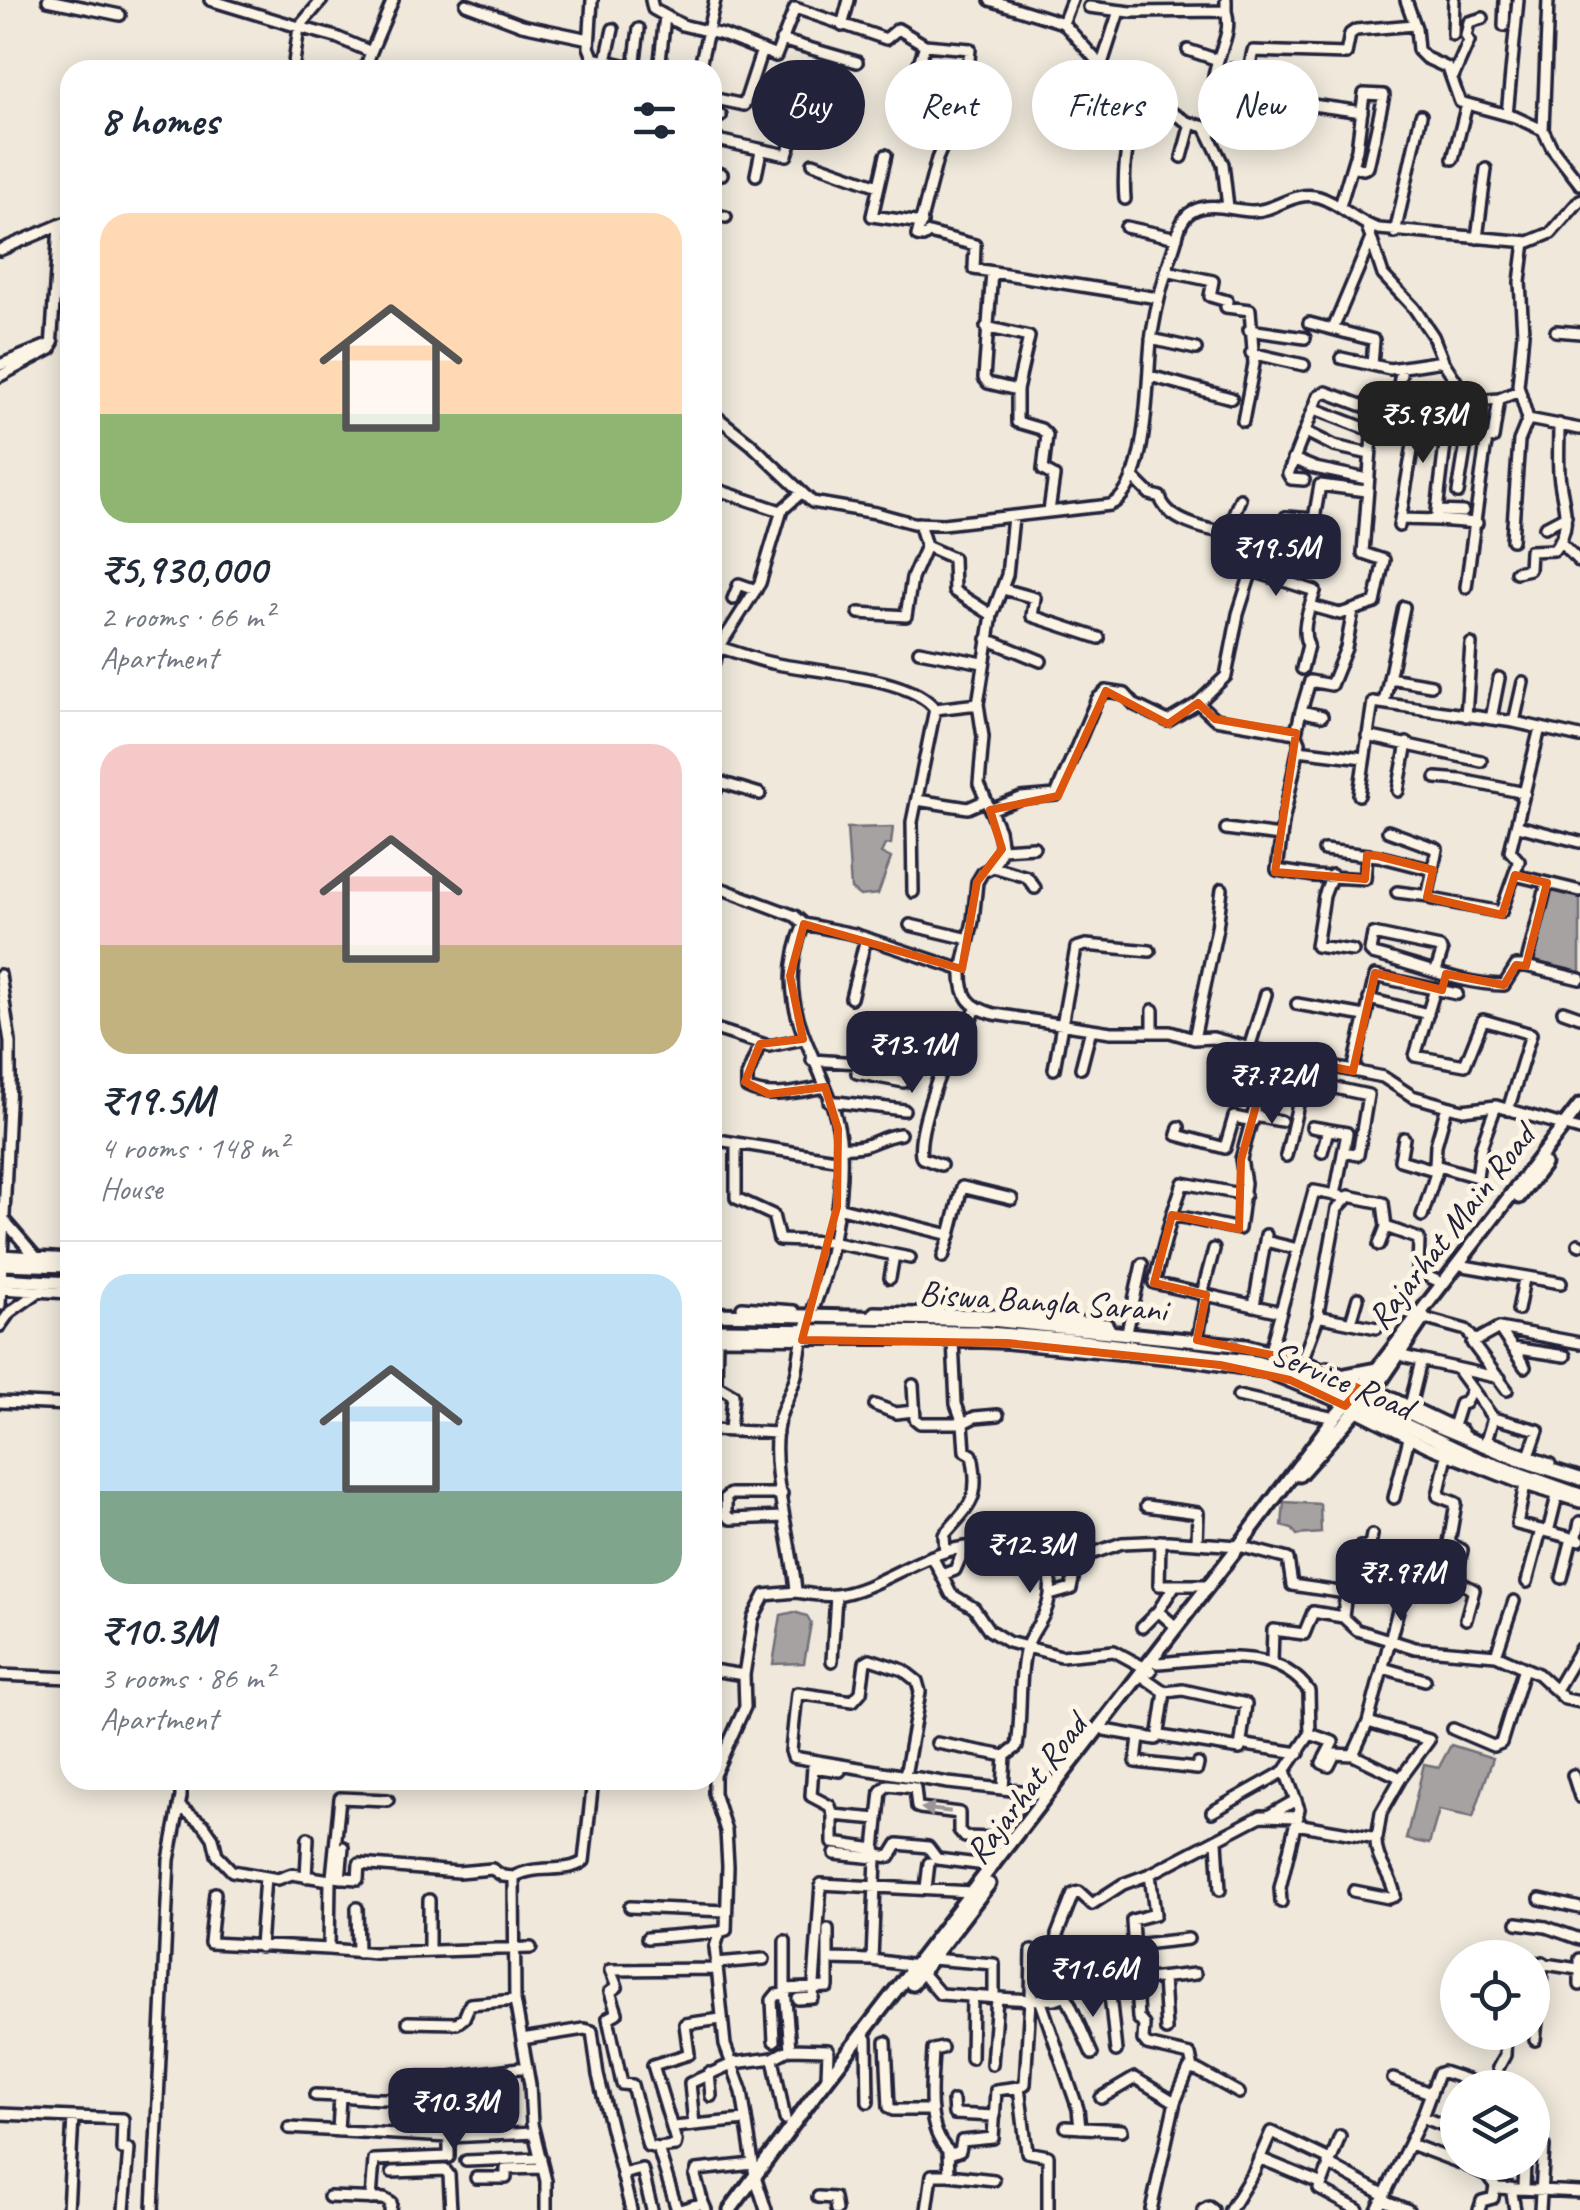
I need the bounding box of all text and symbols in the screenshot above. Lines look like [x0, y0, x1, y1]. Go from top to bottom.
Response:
chip: Buy [752, 60, 865, 150]
chip: Rent [885, 60, 1012, 150]
chip: Filters [1032, 60, 1178, 150]
chip: New [1198, 60, 1319, 150]
icon: filters [627, 93, 682, 148]
text: 8 homes [100, 94, 219, 147]
icon: home [301, 278, 481, 458]
pin: ₹5.93M [1342, 381, 1504, 466]
text: ₹5.93M [1380, 393, 1466, 434]
pin: ₹19.5M [1195, 514, 1357, 599]
text: ₹19.5M [1233, 526, 1319, 567]
text: ₹5,930,000 [100, 543, 267, 596]
text: 2 rooms · 66 m² [100, 596, 273, 637]
text: Apartment [100, 637, 218, 678]
icon: home [301, 809, 481, 989]
pin: ₹13.1M [831, 1011, 993, 1096]
text: ₹13.1M [868, 1023, 956, 1064]
pin: ₹7.72M [1191, 1042, 1353, 1127]
text: ₹7.72M [1228, 1054, 1316, 1095]
text: ₹19.5M [100, 1074, 213, 1127]
street label: Rajarhat Main Road [1357, 1111, 1548, 1339]
text: 4 rooms · 148 m² [100, 1127, 287, 1168]
text: House [100, 1168, 162, 1209]
street label: Biswa Bangla Sarani [918, 1270, 1173, 1332]
street label: Service Road [1264, 1330, 1425, 1432]
one-way arrow [1213, 1336, 1245, 1352]
icon: home [301, 1339, 481, 1519]
pin: ₹12.3M [949, 1511, 1111, 1596]
text: ₹12.3M [986, 1523, 1074, 1564]
pin: ₹7.97M [1320, 1539, 1482, 1624]
text: ₹7.97M [1358, 1551, 1444, 1592]
text: ₹10.3M [100, 1604, 215, 1657]
text: 3 rooms · 86 m² [100, 1657, 273, 1698]
text: Apartment [100, 1698, 218, 1739]
street label: Rajarhat Road [955, 1701, 1100, 1873]
one-way arrow [919, 1802, 951, 1818]
pin: ₹11.6M [1012, 1935, 1174, 2020]
map controls [1440, 1940, 1550, 2180]
button: locate [1440, 1940, 1550, 2050]
text: ₹11.6M [1049, 1947, 1137, 1988]
pin: ₹10.3M [373, 2068, 535, 2153]
button: layers [1440, 2070, 1550, 2180]
text: ₹10.3M [410, 2080, 498, 2121]

